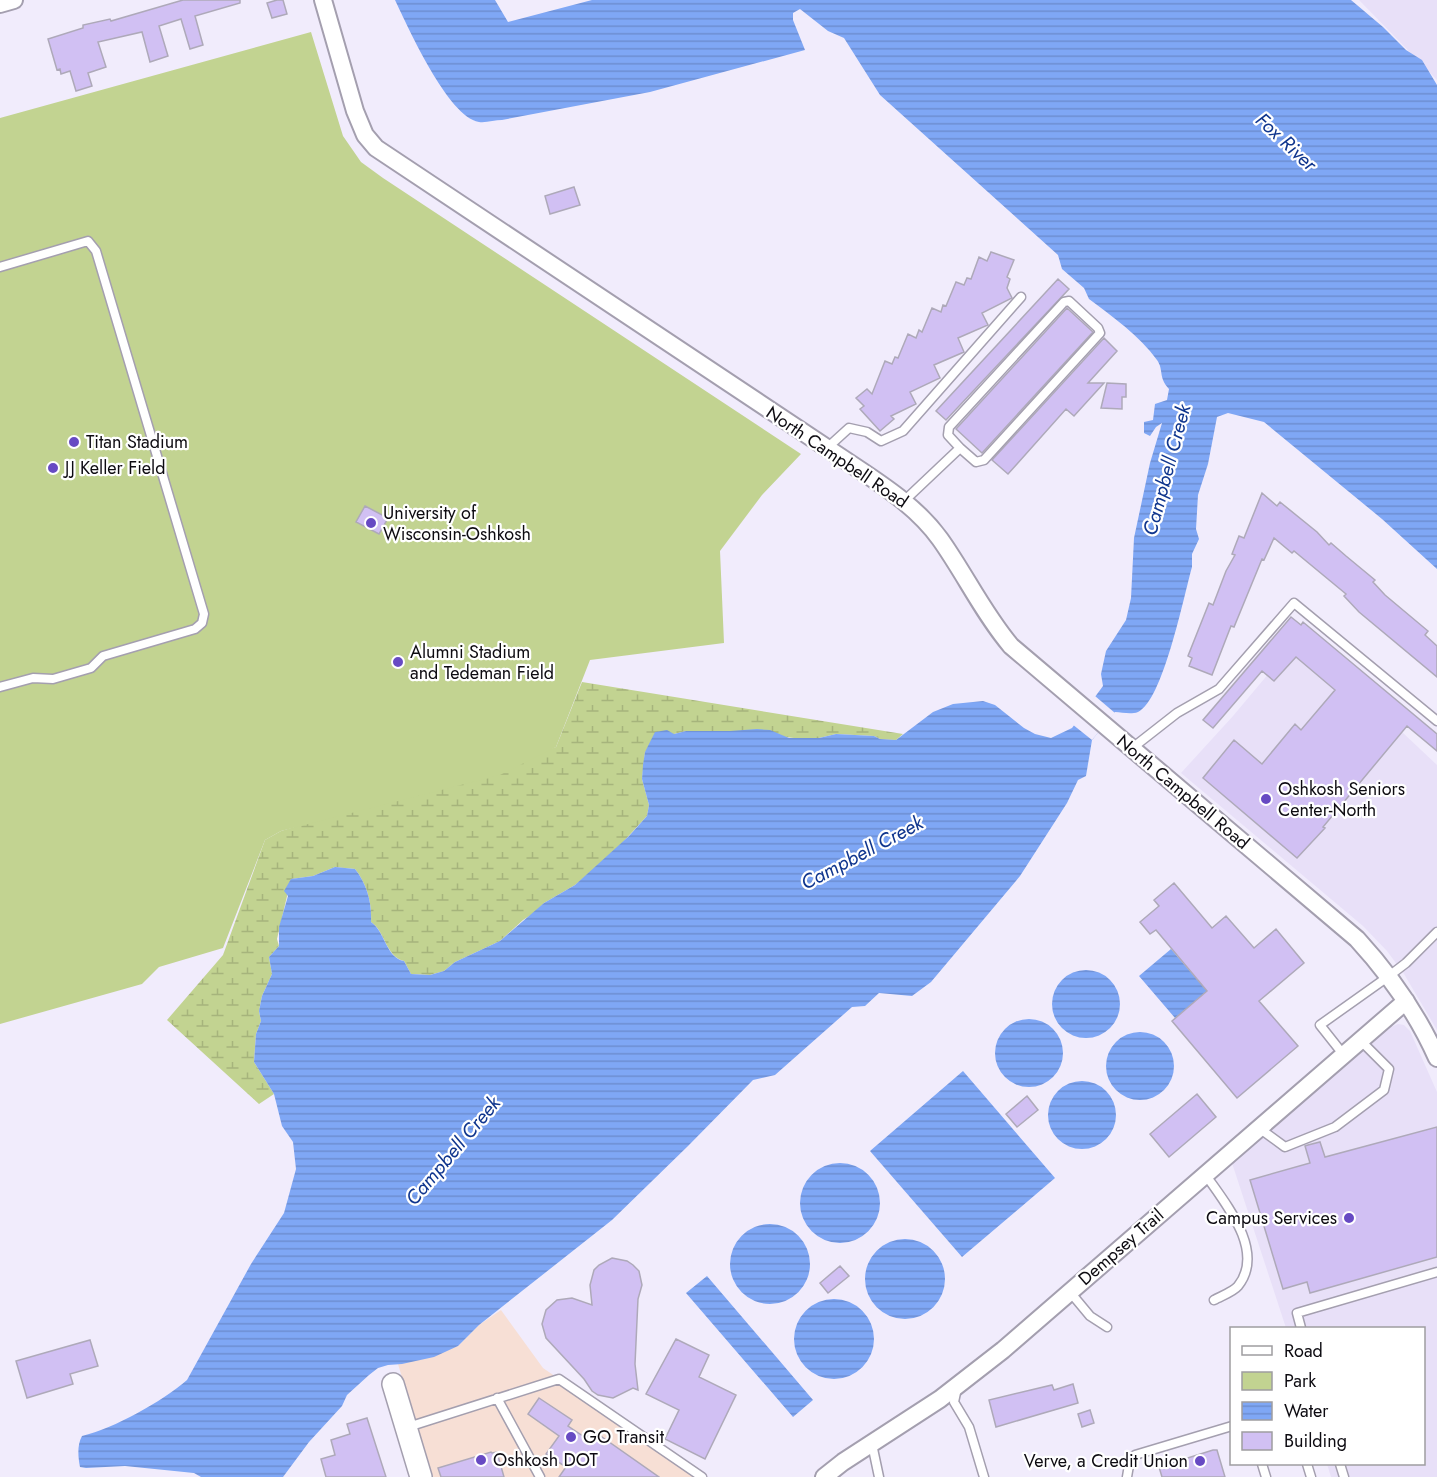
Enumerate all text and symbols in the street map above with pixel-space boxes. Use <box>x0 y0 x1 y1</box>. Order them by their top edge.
water label: Fox River <box>1249 106 1324 179</box>
street label: North Campbell Road <box>761 400 913 514</box>
water label: Campbell Creek <box>1136 400 1199 539</box>
place label: Titan Stadium <box>86 429 188 455</box>
marker: Titan Stadium <box>67 435 81 449</box>
place label: JJ Keller Field <box>63 455 166 481</box>
marker: JJ Keller Field <box>46 461 60 475</box>
place label: University of Wisconsin-Oshkosh <box>383 500 531 547</box>
marker: University of Wisconsin-Oshkosh <box>364 516 378 530</box>
place label: Alumni Stadium and Tedeman Field <box>410 639 554 686</box>
marker: Alumni Stadium and Tedeman Field <box>391 655 405 669</box>
street label: North Campbell Road <box>1111 729 1255 855</box>
place label: Oshkosh Seniors Center-North <box>1278 776 1405 823</box>
marker: Oshkosh Seniors Center-North <box>1259 792 1273 806</box>
water label: Campbell Creek <box>796 808 930 897</box>
water label: Campbell Creek <box>399 1089 508 1212</box>
street label: Dempsey Trail <box>1072 1202 1170 1292</box>
place label: Campus Services <box>1206 1205 1337 1231</box>
marker: Campus Services <box>1342 1211 1356 1225</box>
legend <box>1230 1327 1425 1465</box>
text: Road <box>1284 1338 1323 1364</box>
text: Park <box>1284 1368 1316 1394</box>
text: Water <box>1284 1398 1329 1424</box>
place label: GO Transit <box>583 1424 665 1450</box>
text: Building <box>1284 1428 1347 1454</box>
marker: GO Transit <box>564 1430 578 1444</box>
place label: Oshkosh DOT <box>493 1447 598 1473</box>
place label: Verve, a Credit Union <box>1024 1448 1188 1474</box>
marker: Oshkosh DOT <box>474 1453 488 1467</box>
marker: Verve, a Credit Union <box>1193 1454 1207 1468</box>

